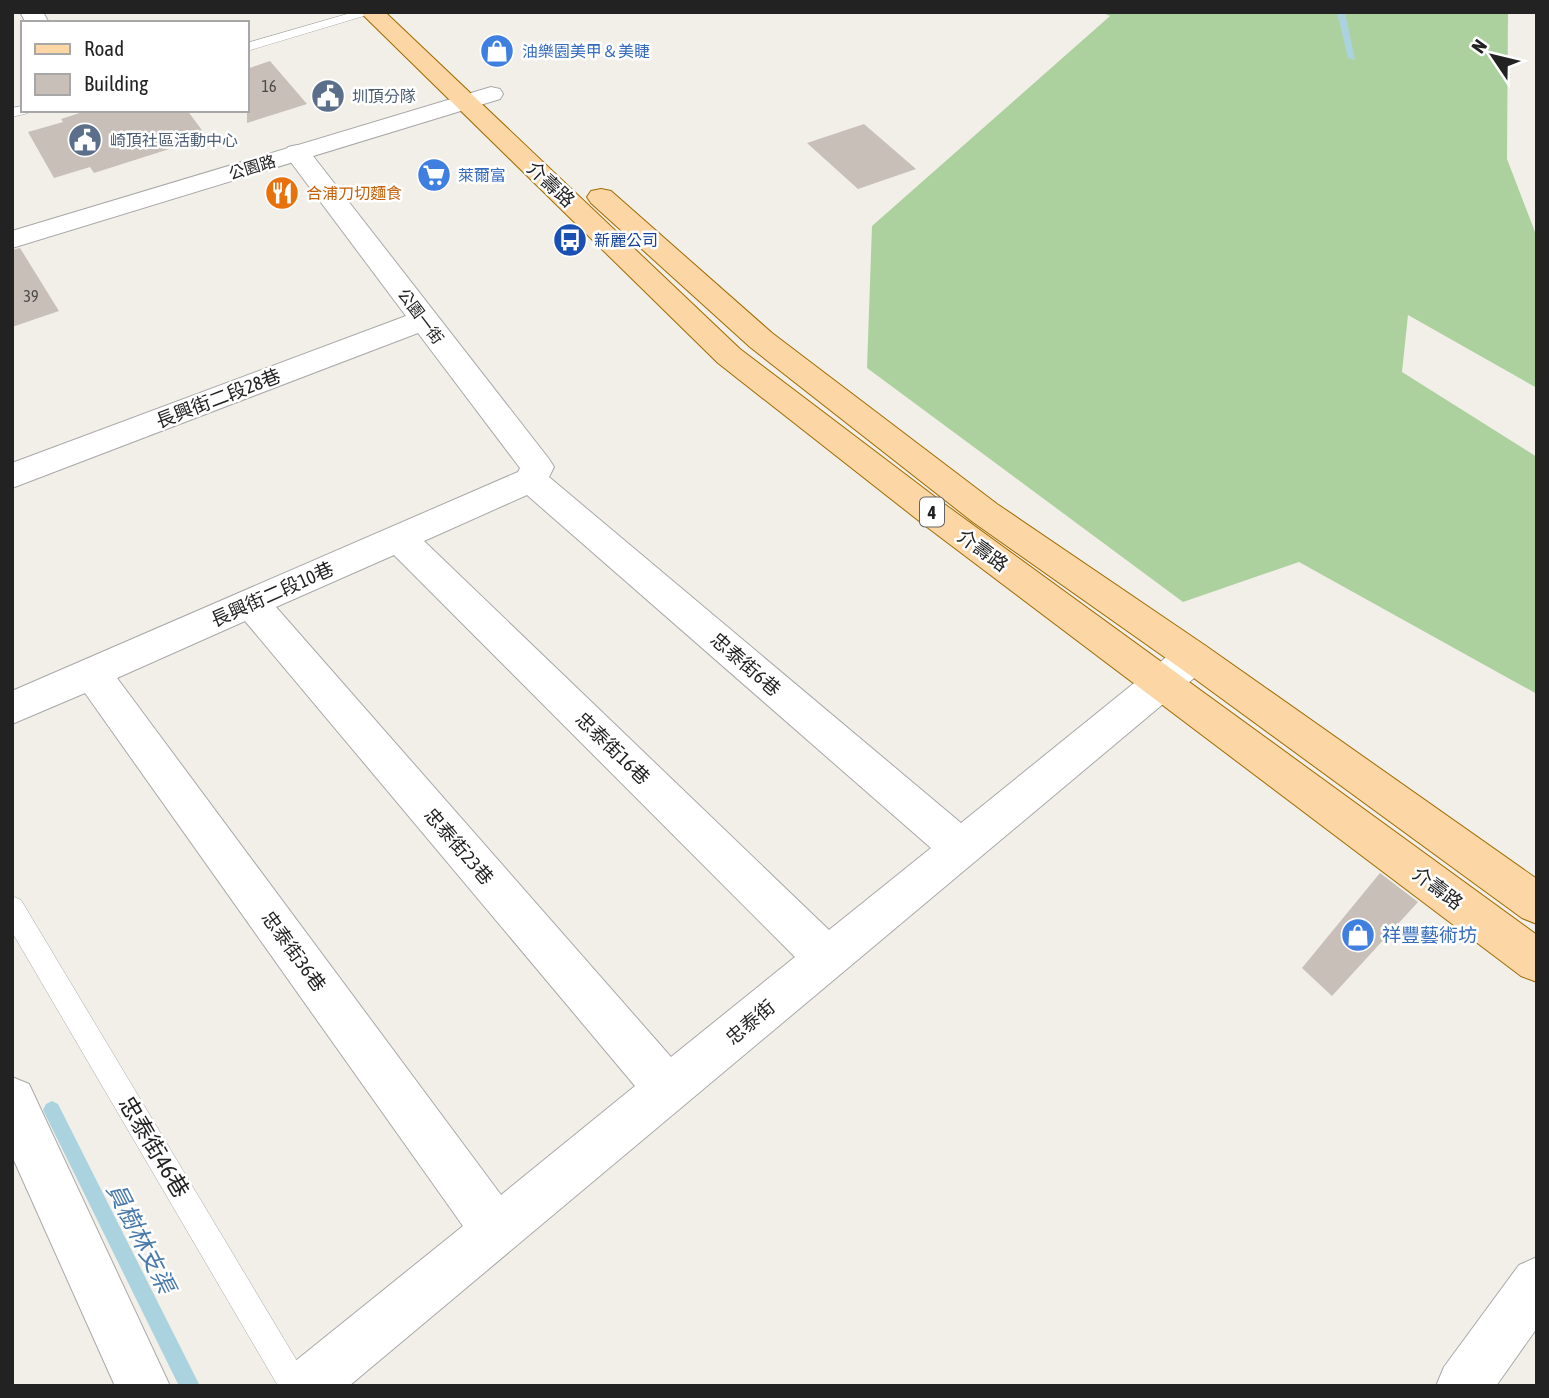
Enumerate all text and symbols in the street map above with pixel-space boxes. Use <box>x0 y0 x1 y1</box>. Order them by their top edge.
legend <box>21 21 248 112</box>
north arrow <box>1458 21 1528 91</box>
shop icon: 油樂園美甲＆美睫 <box>478 32 516 70</box>
text: N <box>1467 35 1491 57</box>
text: Road <box>84 36 124 60</box>
place label: 油樂園美甲＆美睫 <box>522 42 650 60</box>
text: Building <box>84 71 148 95</box>
house number: 16 <box>261 77 277 95</box>
public building icon: 圳頂分隊 <box>309 77 347 115</box>
place label: 圳頂分隊 <box>352 87 416 105</box>
public building icon: 崎頂社區活動中心 <box>66 121 104 159</box>
place label: 崎頂社區活動中心 <box>110 131 238 149</box>
street label: 公園路 <box>226 151 278 183</box>
supermarket icon: 萊爾富 <box>415 156 453 194</box>
street label: 介壽路 <box>523 157 579 211</box>
place label: 萊爾富 <box>458 166 506 184</box>
restaurant icon: 合浦刀切麵食 <box>263 174 301 212</box>
place label: 合浦刀切麵食 <box>306 184 402 202</box>
bus stop icon: 新麗公司 <box>551 221 589 259</box>
place label: 新麗公司 <box>594 231 658 249</box>
street label: 公園一街 <box>395 285 447 347</box>
house number: 39 <box>23 287 39 305</box>
street label: 長興街二段28巷 <box>152 364 284 432</box>
road number: 4 <box>920 498 944 526</box>
street label: 介壽路 <box>953 524 1013 576</box>
street label: 長興街二段10巷 <box>207 557 337 631</box>
street label: 忠泰街6巷 <box>707 628 785 700</box>
street label: 忠泰街16巷 <box>572 707 654 789</box>
street label: 忠泰街23巷 <box>420 803 498 889</box>
street label: 介壽路 <box>1409 862 1467 914</box>
street label: 忠泰街36巷 <box>258 907 330 995</box>
shop icon: 祥豐藝術坊 <box>1339 916 1377 954</box>
place label: 祥豐藝術坊 <box>1382 924 1477 946</box>
street label: 忠泰街 <box>721 995 779 1049</box>
street label: 忠泰街46巷 <box>114 1092 194 1202</box>
water label: 員樹林支渠 <box>102 1178 182 1300</box>

